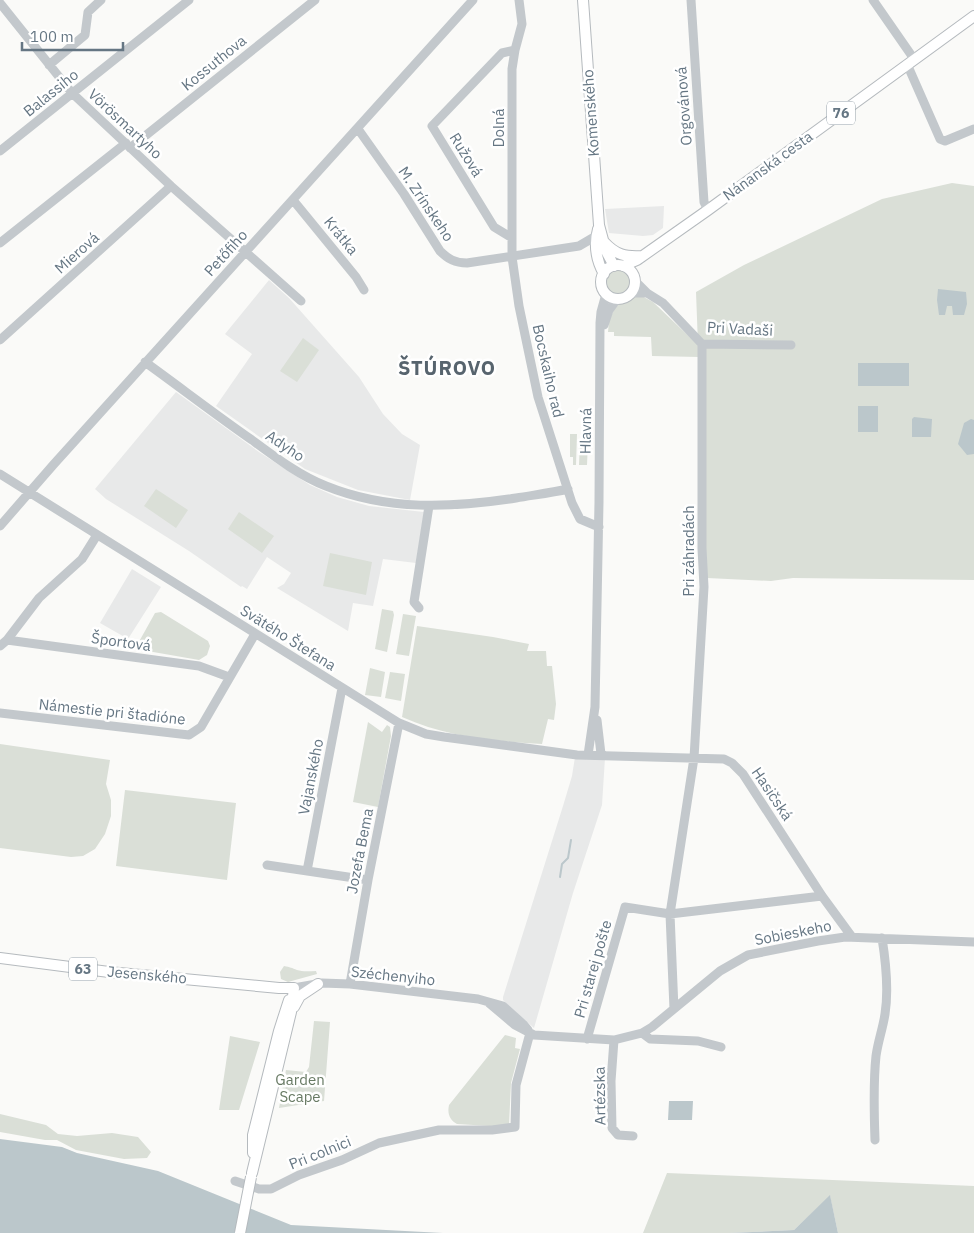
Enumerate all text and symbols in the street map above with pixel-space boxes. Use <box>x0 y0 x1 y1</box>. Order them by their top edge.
scale bar <box>22 20 124 52</box>
text: 100 m <box>30 27 74 46</box>
street label: Kossuthova <box>177 31 250 95</box>
street label: Balassiho <box>19 65 82 120</box>
street label: Orgovánová <box>671 66 696 146</box>
street label: Komenského <box>578 69 603 157</box>
street label: Vörösmartyho <box>84 84 166 163</box>
road number: 76 <box>827 102 855 125</box>
street label: Dolná <box>489 108 508 148</box>
street label: Nánanská cesta <box>719 127 816 205</box>
street label: Ružová <box>446 129 487 180</box>
street label: M. Zrínskeho <box>394 163 458 245</box>
street label: Krátka <box>320 213 363 259</box>
street label: Petőfiho <box>200 226 251 280</box>
street label: Mierová <box>51 228 103 277</box>
street label: Pri Vadaši <box>706 317 774 340</box>
street label: Bocskaiho rad <box>529 322 568 419</box>
district label: ŠTÚROVO <box>398 354 496 381</box>
street label: Hlavná <box>576 408 595 454</box>
street label: Adyho <box>262 426 308 465</box>
street label: Pri záhradách <box>679 505 698 597</box>
street label: Svätého Štefana <box>237 601 340 675</box>
street label: Športová <box>90 628 152 655</box>
street label: Námestie pri štadióne <box>38 694 186 729</box>
street label: Vajanského <box>294 737 327 817</box>
street label: Hasičská <box>748 763 797 824</box>
street label: Jozefa Bema <box>342 807 377 895</box>
street label: Sobieskeho <box>753 916 833 949</box>
street label: Pri starej pošte <box>569 918 616 1020</box>
road number: 63 <box>69 958 97 981</box>
street label: Jesenského <box>106 962 188 987</box>
street label: Széchenyiho <box>350 962 436 989</box>
street label: Artézska <box>589 1067 610 1125</box>
park label: Garden Scape <box>275 1070 325 1106</box>
street label: Pri colnici <box>286 1132 354 1174</box>

